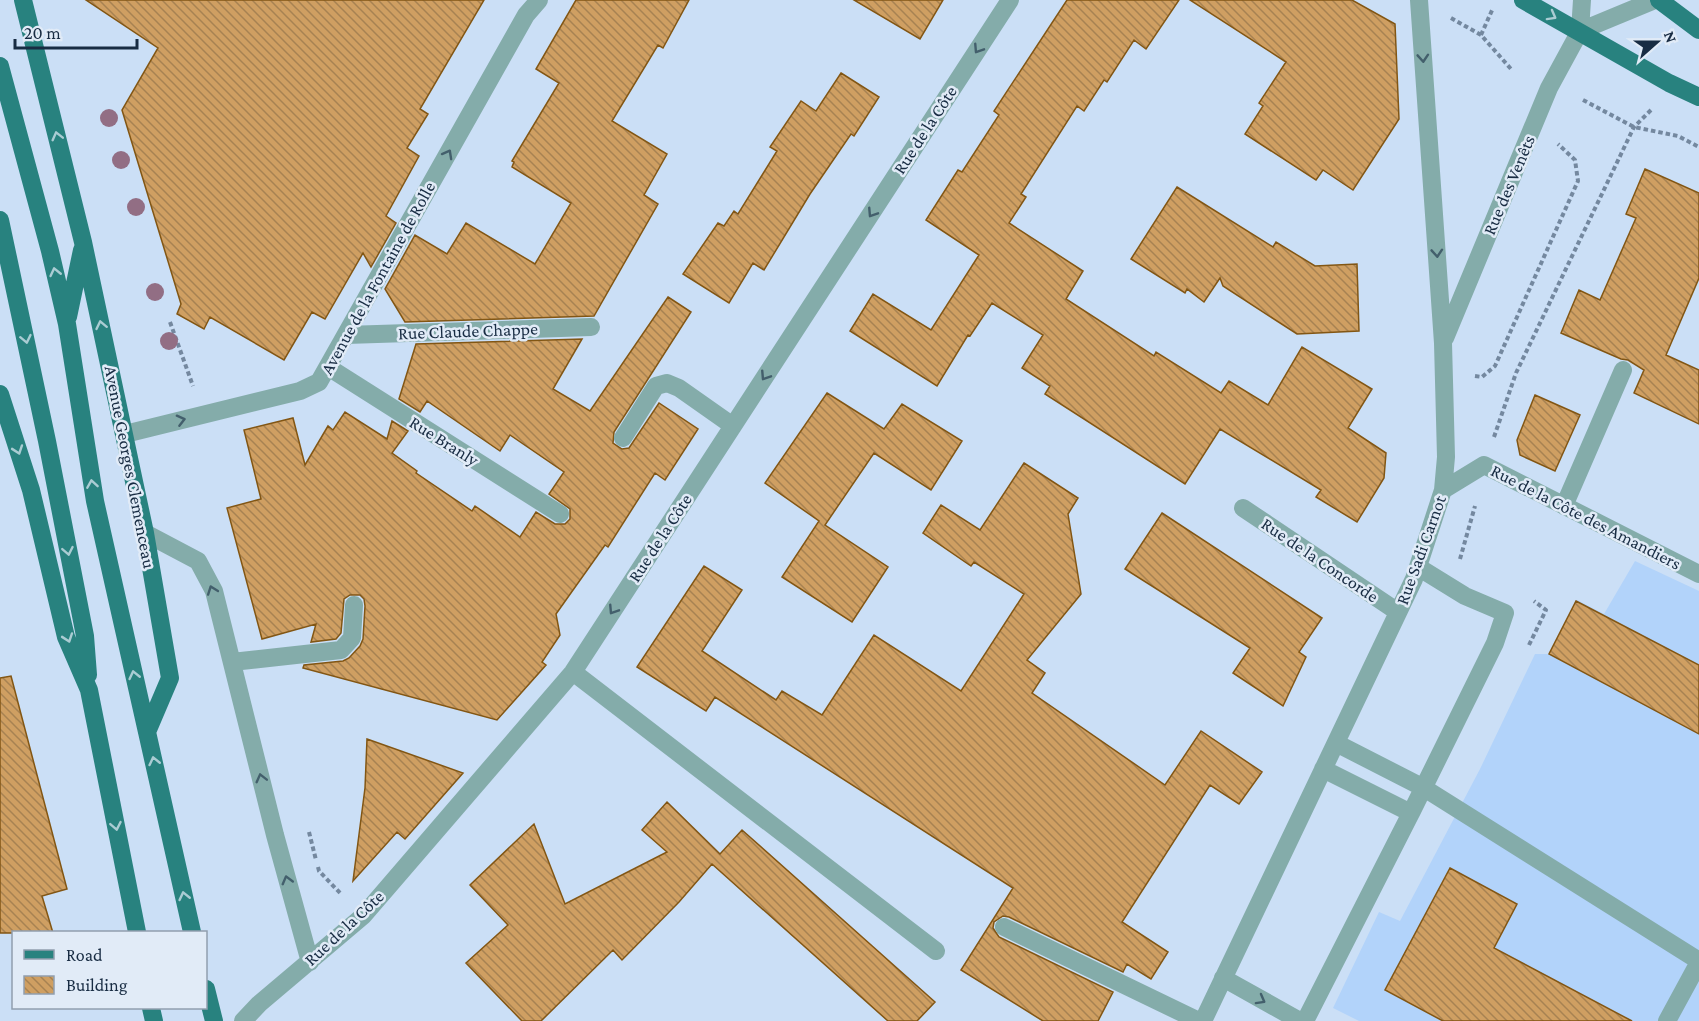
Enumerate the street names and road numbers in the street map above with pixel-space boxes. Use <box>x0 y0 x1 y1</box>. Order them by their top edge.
street label: Rue de la Côte <box>889 82 961 178</box>
street label: Rue des Venêts <box>1479 132 1539 238</box>
street label: Avenue de la Fontaine de Rolle <box>317 178 439 378</box>
street label: Rue Claude Chappe <box>398 319 538 343</box>
street label: Avenue Georges Clemenceau <box>101 364 160 571</box>
street label: Rue Branly <box>406 412 483 470</box>
street label: Rue de la Côte des Amandiers <box>1488 460 1684 574</box>
street label: Rue de la Côte <box>624 490 696 586</box>
street label: Rue Sadi Carnot <box>1392 492 1450 607</box>
street label: Rue de la Concorde <box>1258 514 1382 607</box>
street label: Rue de la Côte <box>300 886 388 970</box>

